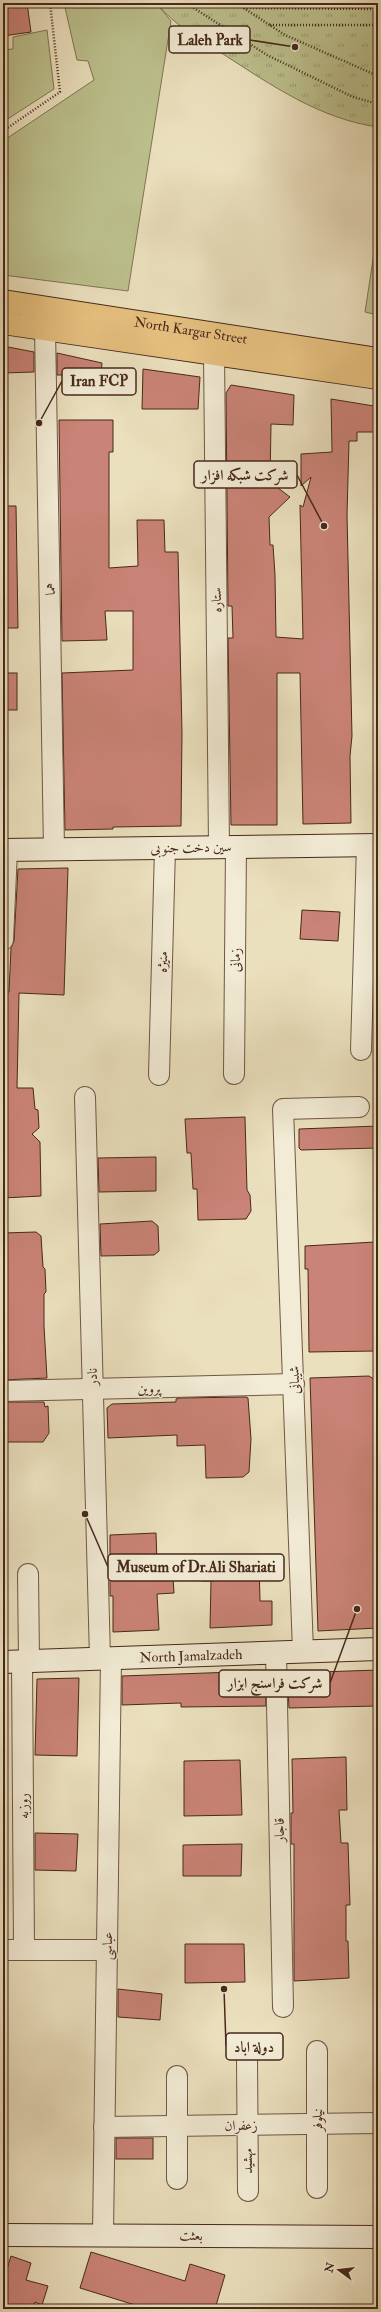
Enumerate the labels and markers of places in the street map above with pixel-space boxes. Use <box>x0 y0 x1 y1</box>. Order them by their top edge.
callout: Laleh Park <box>169 26 250 53</box>
callout: Iran FCP <box>62 368 136 395</box>
callout: شرکت شبکه افزار <box>194 461 297 488</box>
callout: Museum of Dr.Ali Shariati <box>108 1554 284 1581</box>
callout: شرکت فراسنج ابزار <box>219 1670 330 1697</box>
callout: دولة اباد <box>226 2033 283 2060</box>

